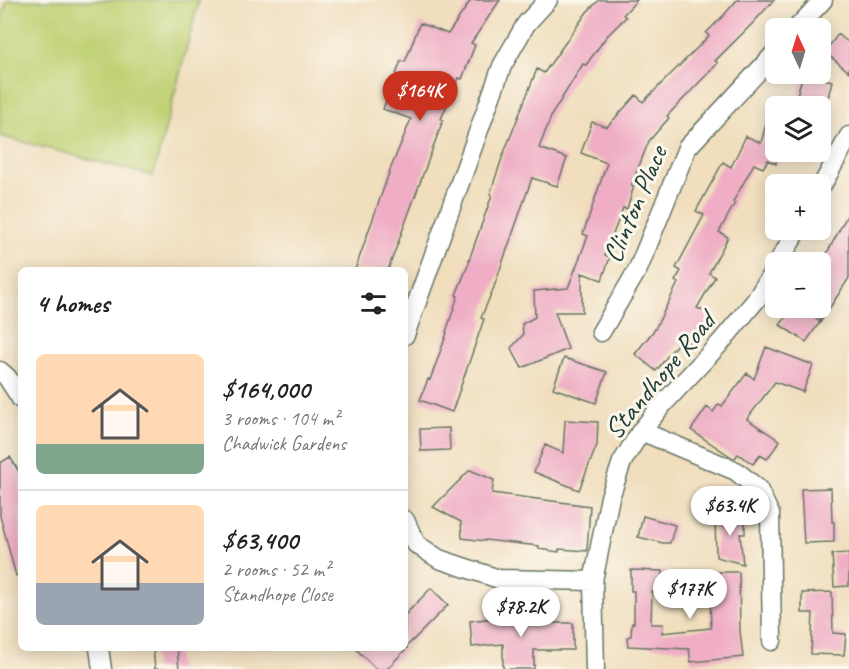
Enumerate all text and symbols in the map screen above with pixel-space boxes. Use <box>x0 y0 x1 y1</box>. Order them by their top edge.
north arrow <box>765 18 831 84</box>
map controls <box>765 18 831 318</box>
pin: $164K <box>378 71 462 122</box>
text: $164K <box>397 78 443 103</box>
button: layers <box>765 96 831 162</box>
street label: Clinton Place <box>594 139 675 268</box>
button: + <box>765 174 831 240</box>
button: − <box>765 252 831 318</box>
text: 4 homes <box>36 287 109 320</box>
icon: filters <box>357 287 390 320</box>
street label: Standhope Road <box>596 301 725 446</box>
text: $164,000 <box>222 373 310 406</box>
icon: home <box>84 378 156 450</box>
text: 3 rooms · 104 m² <box>222 406 339 431</box>
text: Chadwick Gardens <box>222 431 346 456</box>
pin: $63.4K <box>681 486 779 537</box>
text: $63.4K <box>705 493 755 518</box>
text: $63,400 <box>222 524 298 557</box>
icon: home <box>84 529 156 601</box>
text: 2 rooms · 52 m² <box>222 557 330 582</box>
pin: $177K <box>648 569 732 620</box>
text: $177K <box>667 576 713 601</box>
text: Standhope Close <box>222 582 333 607</box>
pin: $78.2K <box>472 587 570 638</box>
text: $78.2K <box>496 594 546 619</box>

